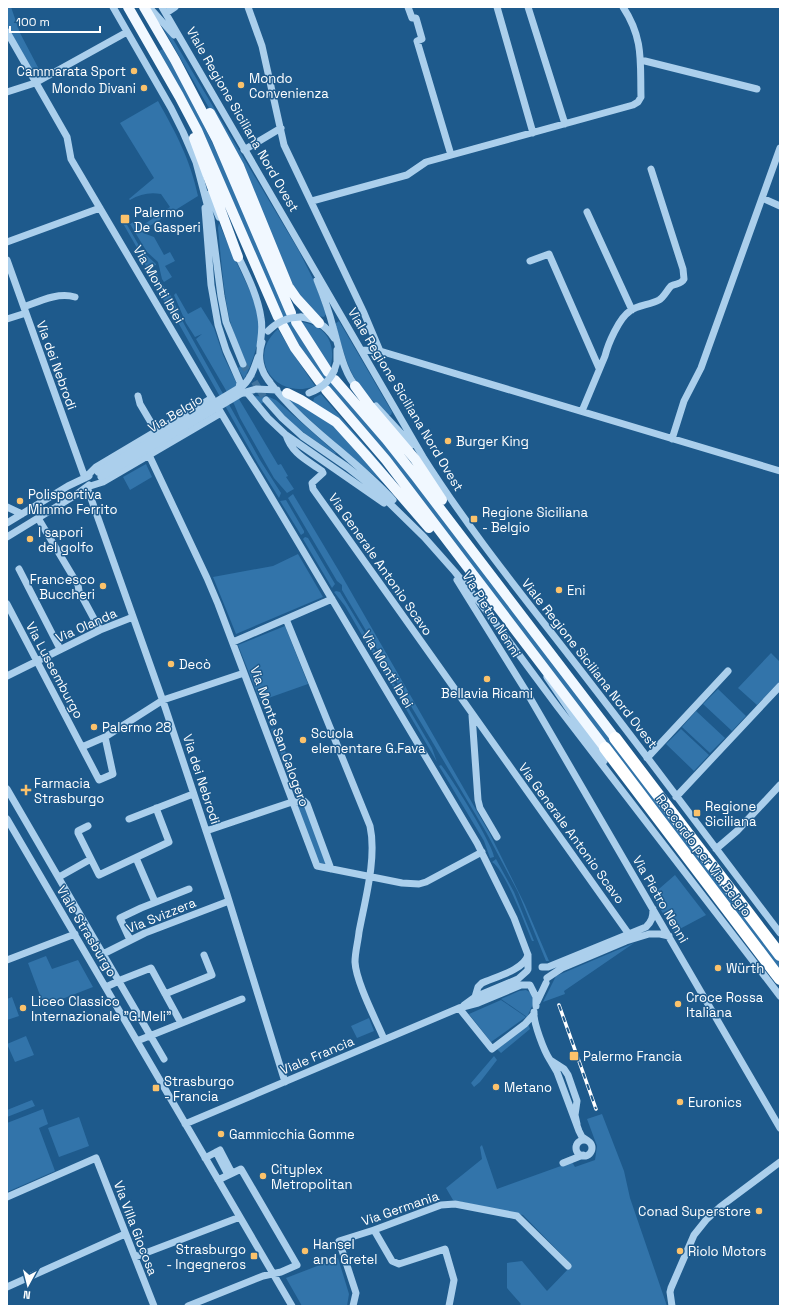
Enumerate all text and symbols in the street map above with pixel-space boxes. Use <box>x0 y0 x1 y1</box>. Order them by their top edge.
scale bar <box>10 8 100 34</box>
text: 100 m <box>16 14 50 30</box>
street label: Viale Regione Siciliana Nord Ovest <box>182 24 303 215</box>
place label: Cammarata Sport <box>17 63 126 80</box>
marker: Cammarata Sport <box>129 66 139 76</box>
place label: Mondo Convenienza <box>249 70 329 102</box>
place label: Mondo Divani <box>52 80 136 97</box>
marker: Mondo Convenienza <box>236 80 246 90</box>
marker: Mondo Divani <box>139 83 149 93</box>
place label: Palermo De Gasperi <box>134 204 201 236</box>
marker: Palermo De Gasperi <box>119 213 131 225</box>
street label: Via Monti Iblei <box>129 242 188 326</box>
street label: Viale Regione Siciliana Nord Ovest <box>344 304 467 494</box>
street label: Via dei Nebrodi <box>33 318 81 412</box>
street label: Via Belgio <box>145 390 206 436</box>
place label: Burger King <box>456 433 529 450</box>
marker: Burger King <box>443 436 453 446</box>
place label: Polisportiva Mimmo Ferrito <box>28 486 118 518</box>
street label: Via Generale Antonio Scavo <box>325 490 436 639</box>
marker: Polisportiva Mimmo Ferrito <box>15 496 25 506</box>
place label: Regione Siciliana - Belgio <box>482 504 588 536</box>
marker: Regione Siciliana - Belgio <box>469 514 479 524</box>
place label: I sapori del golfo <box>38 524 94 556</box>
marker: I sapori del golfo <box>25 534 35 544</box>
street label: Via Pietro Nenni <box>458 568 525 660</box>
place label: Francesco Buccheri <box>30 571 95 603</box>
street label: Viale Regione Siciliana Nord Ovest <box>518 575 661 752</box>
marker: Francesco Buccheri <box>98 581 108 591</box>
place label: Eni <box>567 582 585 599</box>
marker: Eni <box>554 585 564 595</box>
street label: Via Olanda <box>53 604 120 646</box>
street label: Via Lussemburgo <box>22 619 87 721</box>
street label: Via Monti Iblei <box>358 627 417 711</box>
place label: Decò <box>179 656 211 673</box>
marker: Decò <box>166 659 176 669</box>
street label: Via Monte San Calogero <box>246 664 313 809</box>
marker: Bellavia Ricami <box>482 674 492 684</box>
place label: Bellavia Ricami <box>441 685 533 702</box>
place label: Palermo 28 <box>102 719 171 736</box>
marker: Palermo 28 <box>89 722 99 732</box>
place label: Scuola elementare G.Fava <box>311 725 426 757</box>
street label: Via dei Nebrodi <box>179 732 224 826</box>
marker: Scuola elementare G.Fava <box>298 735 308 745</box>
street label: Via Generale Antonio Scavo <box>515 759 628 907</box>
place label: Farmacia Strasburgo <box>34 775 104 807</box>
marker: Farmacia Strasburgo <box>21 785 31 795</box>
street label: Raccordo per Via Belgio <box>652 791 755 920</box>
place label: Regione Siciliana <box>705 798 757 830</box>
marker: Regione Siciliana <box>692 808 702 818</box>
street label: Via Pietro Nenni <box>629 853 692 946</box>
street label: Viale Strasburgo <box>53 883 120 980</box>
street label: Via Svizzera <box>124 894 199 937</box>
place label: Würth <box>726 960 764 977</box>
marker: Würth <box>713 963 723 973</box>
place label: Croce Rossa Italiana <box>686 989 764 1021</box>
place label: Liceo Classico Internazionale "G.Meli" <box>31 993 172 1025</box>
marker: Croce Rossa Italiana <box>673 999 683 1009</box>
marker: Liceo Classico Internazionale "G.Meli" <box>18 1003 28 1013</box>
street label: Viale Francia <box>278 1032 357 1079</box>
place label: Palermo Francia <box>583 1048 683 1065</box>
marker: Palermo Francia <box>568 1050 580 1062</box>
place label: Strasburgo - Francia <box>164 1073 234 1105</box>
place label: Metano <box>504 1079 552 1096</box>
marker: Metano <box>491 1082 501 1092</box>
marker: Strasburgo - Francia <box>151 1083 161 1093</box>
place label: Euronics <box>688 1094 742 1111</box>
marker: Euronics <box>675 1097 685 1107</box>
place label: Gammicchia Gomme <box>229 1126 355 1143</box>
marker: Gammicchia Gomme <box>216 1129 226 1139</box>
place label: Cityplex Metropolitan <box>271 1161 353 1193</box>
marker: Cityplex Metropolitan <box>258 1171 268 1181</box>
street label: Via Villa Giocosa <box>110 1178 162 1278</box>
street label: Via Germania <box>359 1187 441 1230</box>
place label: Conad Superstore <box>638 1203 751 1220</box>
marker: Conad Superstore <box>754 1206 764 1216</box>
place label: Hansel and Gretel <box>313 1236 377 1268</box>
place label: Strasburgo - Ingegneros <box>166 1241 246 1273</box>
place label: Riolo Motors <box>688 1243 767 1260</box>
marker: Hansel and Gretel <box>300 1246 310 1256</box>
marker: Riolo Motors <box>675 1246 685 1256</box>
marker: Strasburgo - Ingegneros <box>249 1251 259 1261</box>
north arrow <box>8 1265 48 1305</box>
text: N <box>22 1288 31 1302</box>

